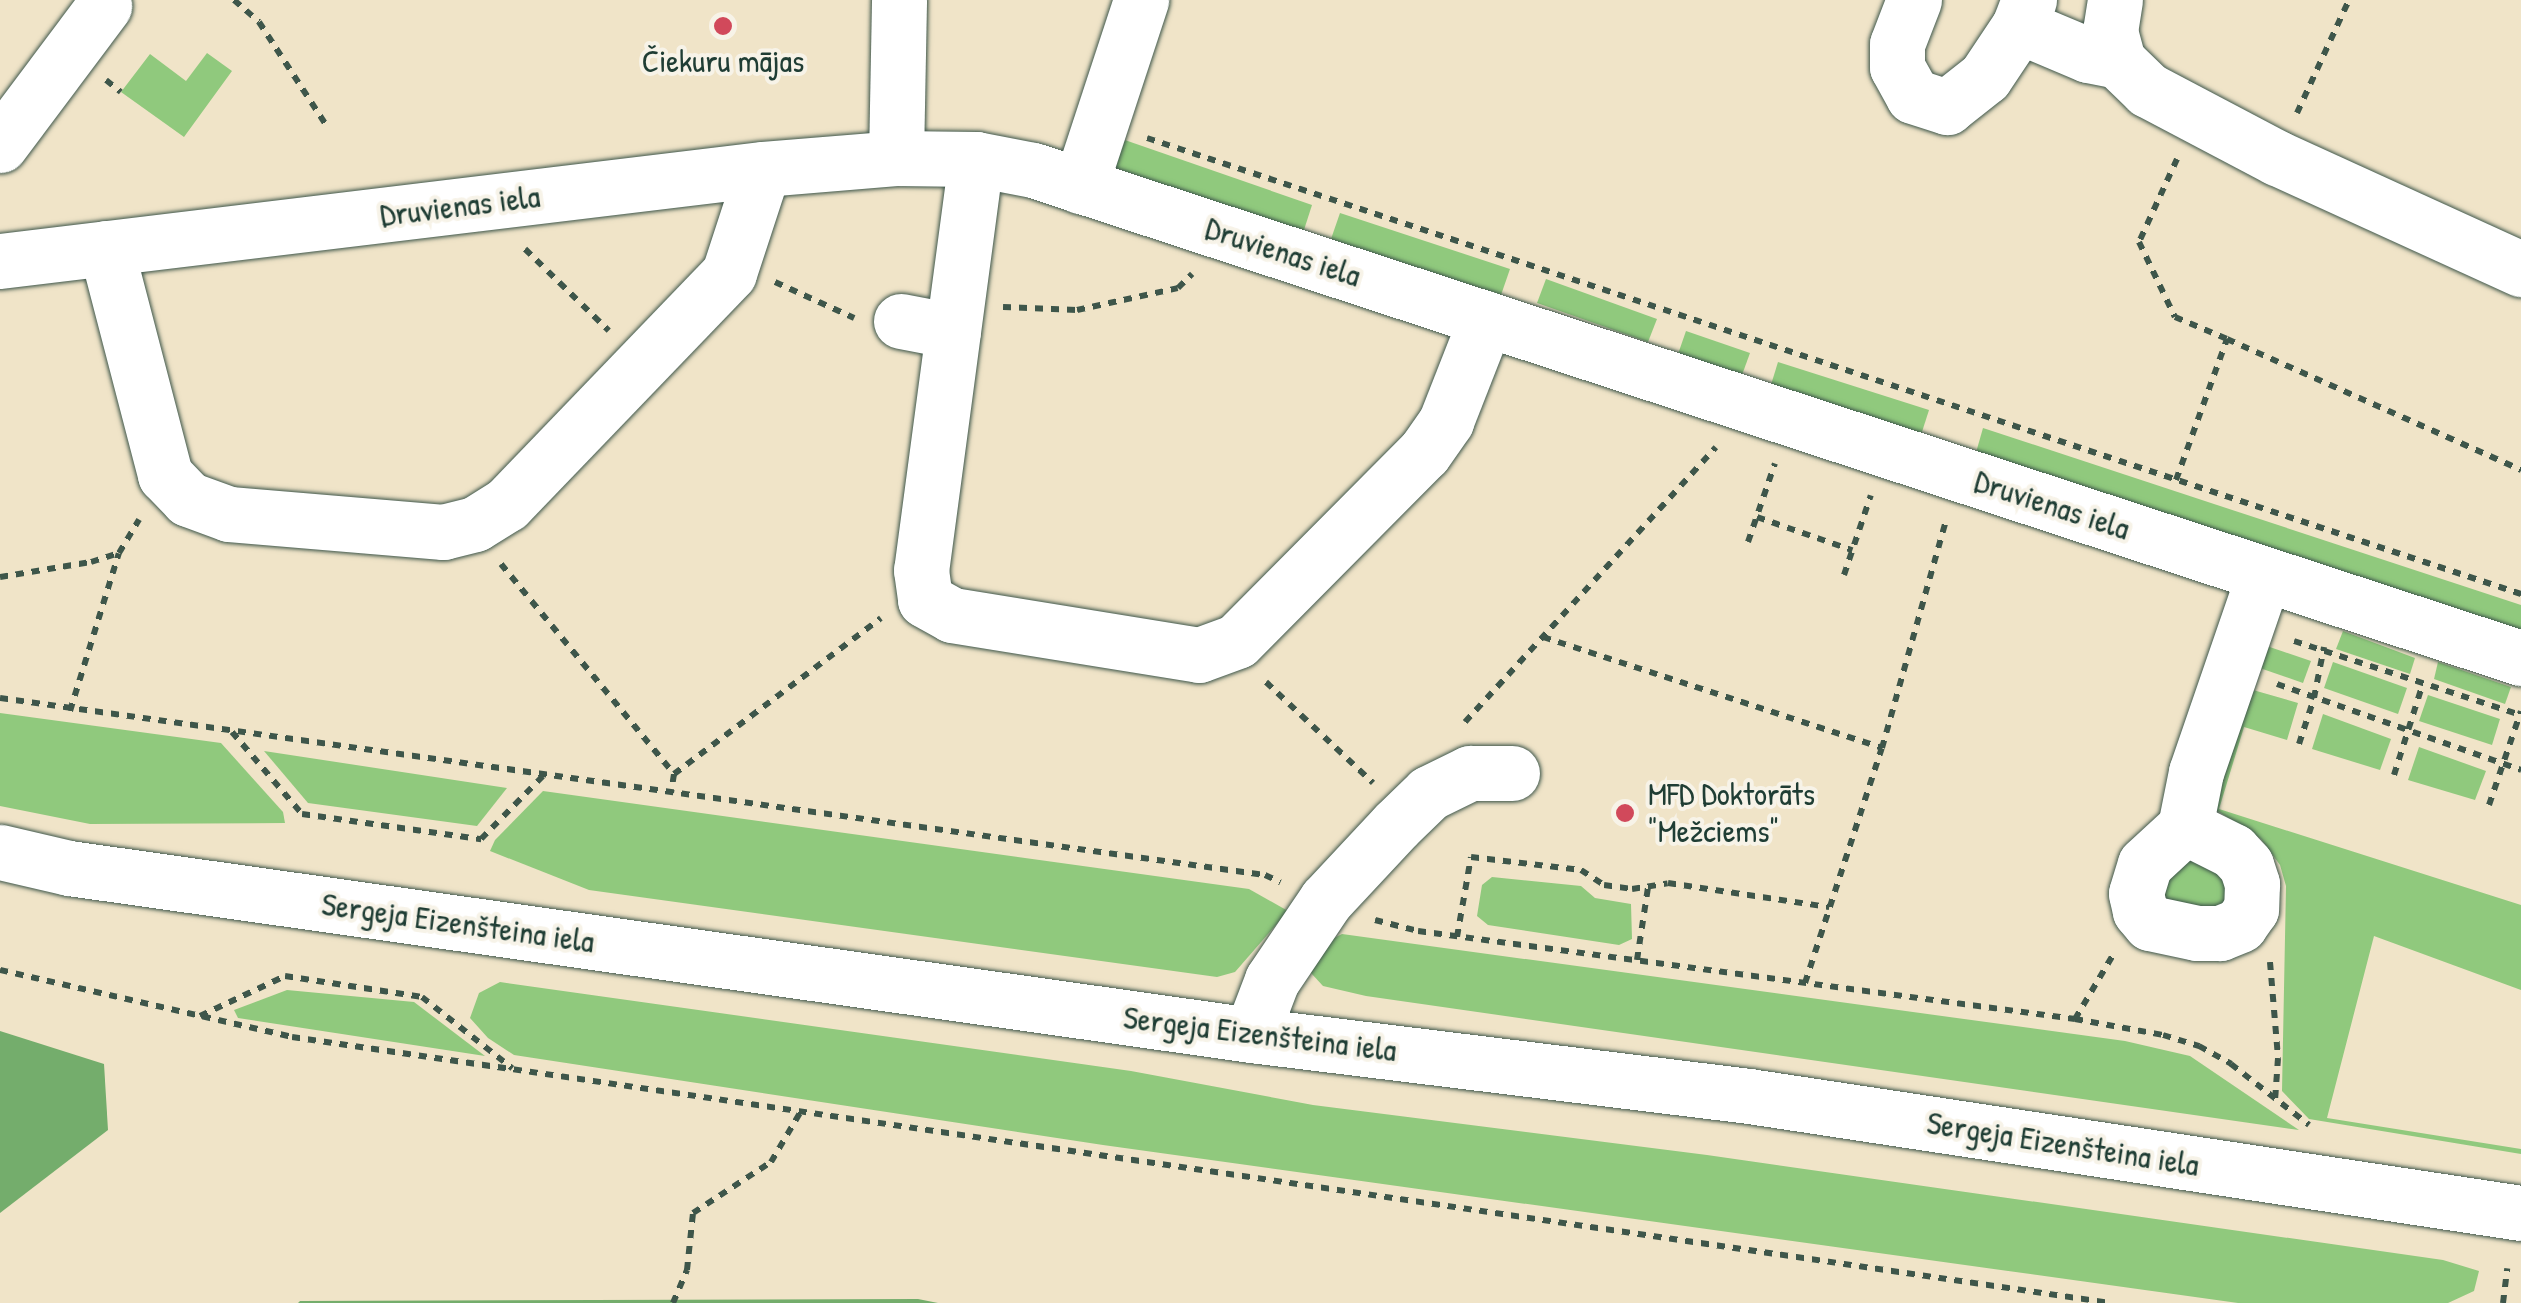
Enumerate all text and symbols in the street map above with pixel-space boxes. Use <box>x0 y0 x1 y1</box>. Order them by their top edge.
marker: Čiekuru mājas <box>712 15 734 37</box>
place label: Čiekuru mājas <box>642 42 804 80</box>
street label: Druvienas iela <box>378 177 542 235</box>
street label: Druvienas iela <box>1201 209 1365 295</box>
street label: Druvienas iela <box>1970 462 2134 548</box>
place label: MFD Doktorāts "Mežciems" <box>1648 776 1815 851</box>
marker: MFD Doktorāts "Mežciems" <box>1612 800 1638 826</box>
street label: Sergeja Eizenšteina iela <box>319 885 597 961</box>
street label: Sergeja Eizenšteina iela <box>1121 998 1399 1070</box>
street label: Sergeja Eizenšteina iela <box>1924 1104 2202 1184</box>

